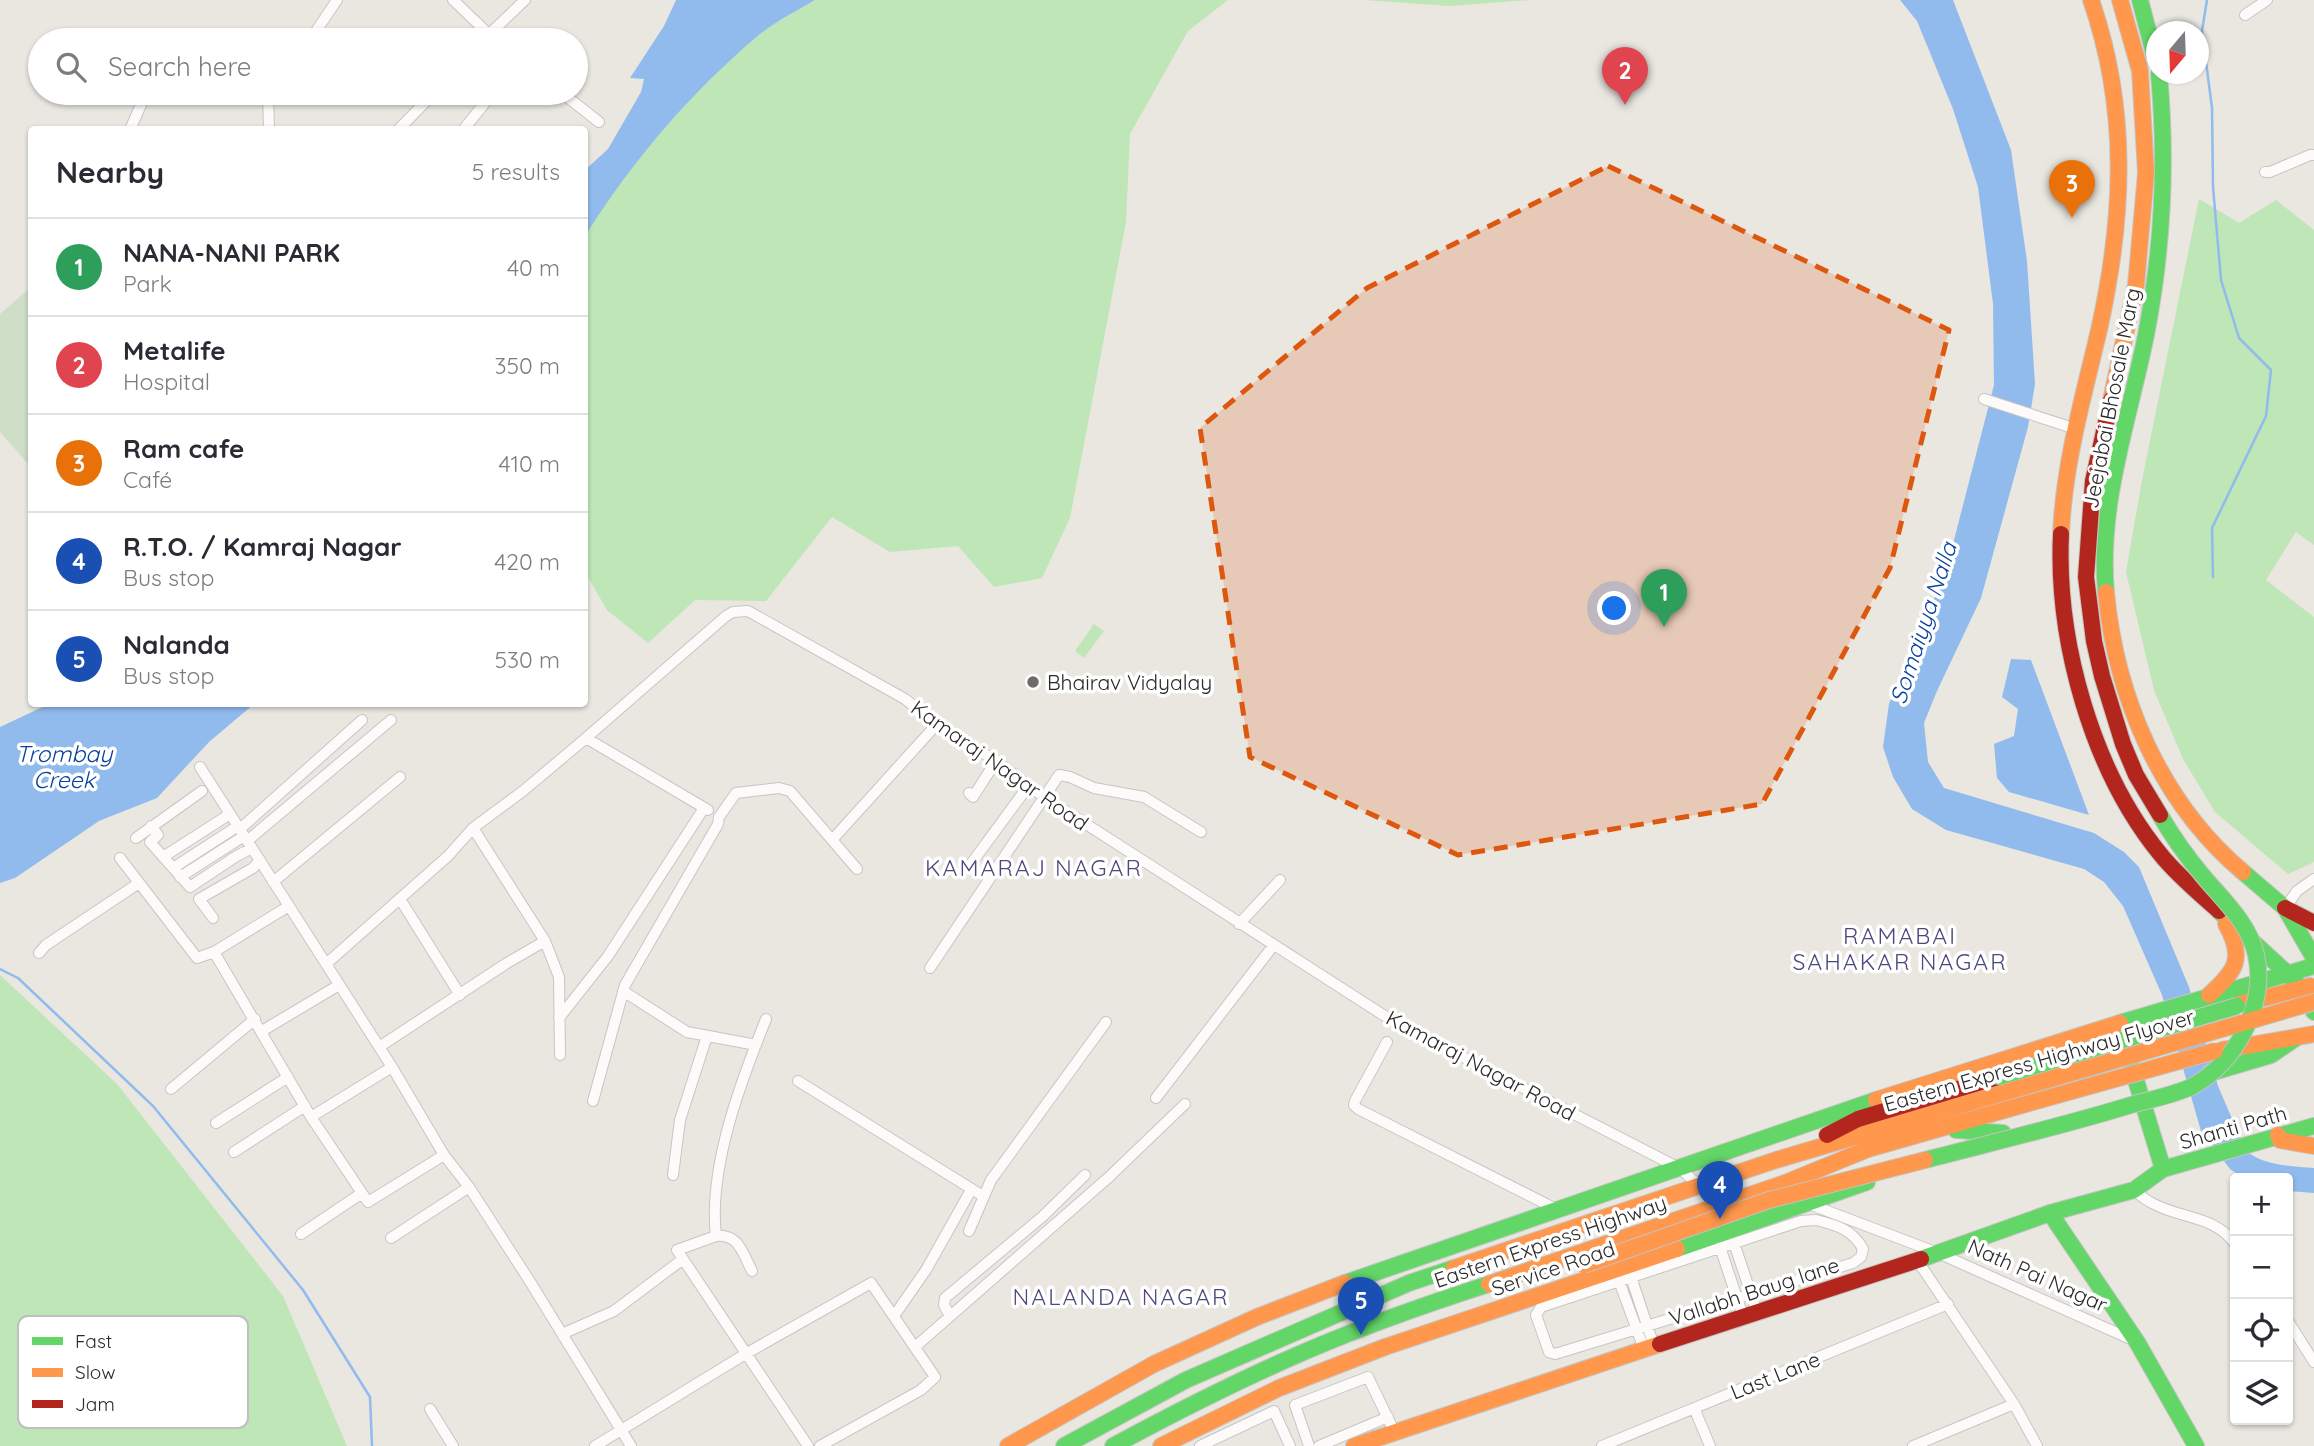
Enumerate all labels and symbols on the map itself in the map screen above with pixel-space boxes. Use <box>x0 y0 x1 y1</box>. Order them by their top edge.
north arrow <box>2146 21 2209 84</box>
pin: 2 <box>1602 47 1648 105</box>
pin: 3 <box>2049 160 2095 218</box>
street label: Jeejabai Bhosale Marg <box>2077 286 2145 510</box>
water label: Somaiyya Nalla <box>1883 538 1963 707</box>
pin: 1 <box>1641 569 1687 627</box>
your location <box>1597 591 1631 625</box>
place label: Bhairav Vidyalay <box>1047 669 1212 695</box>
marker: Bhairav Vidyalay <box>1025 674 1041 690</box>
street label: Kamaraj Nagar Road <box>906 694 1094 836</box>
water label: Trombay Creek <box>16 739 114 794</box>
district label: KAMARAJ NAGAR <box>925 853 1143 882</box>
district label: RAMABAI SAHAKAR NAGAR <box>1792 921 2008 976</box>
street label: Eastern Express Highway Flyover <box>1881 1003 2197 1117</box>
street label: Kamaraj Nagar Road <box>1382 1004 1580 1126</box>
street label: Shanti Path <box>2176 1099 2290 1155</box>
pin: 4 <box>1697 1161 1743 1219</box>
street label: Eastern Express Highway <box>1430 1189 1670 1293</box>
street label: Nath Pai Nagar <box>1964 1233 2112 1317</box>
street label: Service Road <box>1488 1235 1618 1301</box>
street label: Vallabh Baug lane <box>1666 1251 1842 1331</box>
pin: 5 <box>1338 1277 1384 1335</box>
district label: NALANDA NAGAR <box>1013 1282 1229 1311</box>
legend <box>18 1316 248 1428</box>
text: Fast <box>75 1329 112 1353</box>
street label: Last Lane <box>1726 1345 1824 1405</box>
text: Slow <box>75 1360 116 1384</box>
text: Jam <box>75 1392 115 1416</box>

